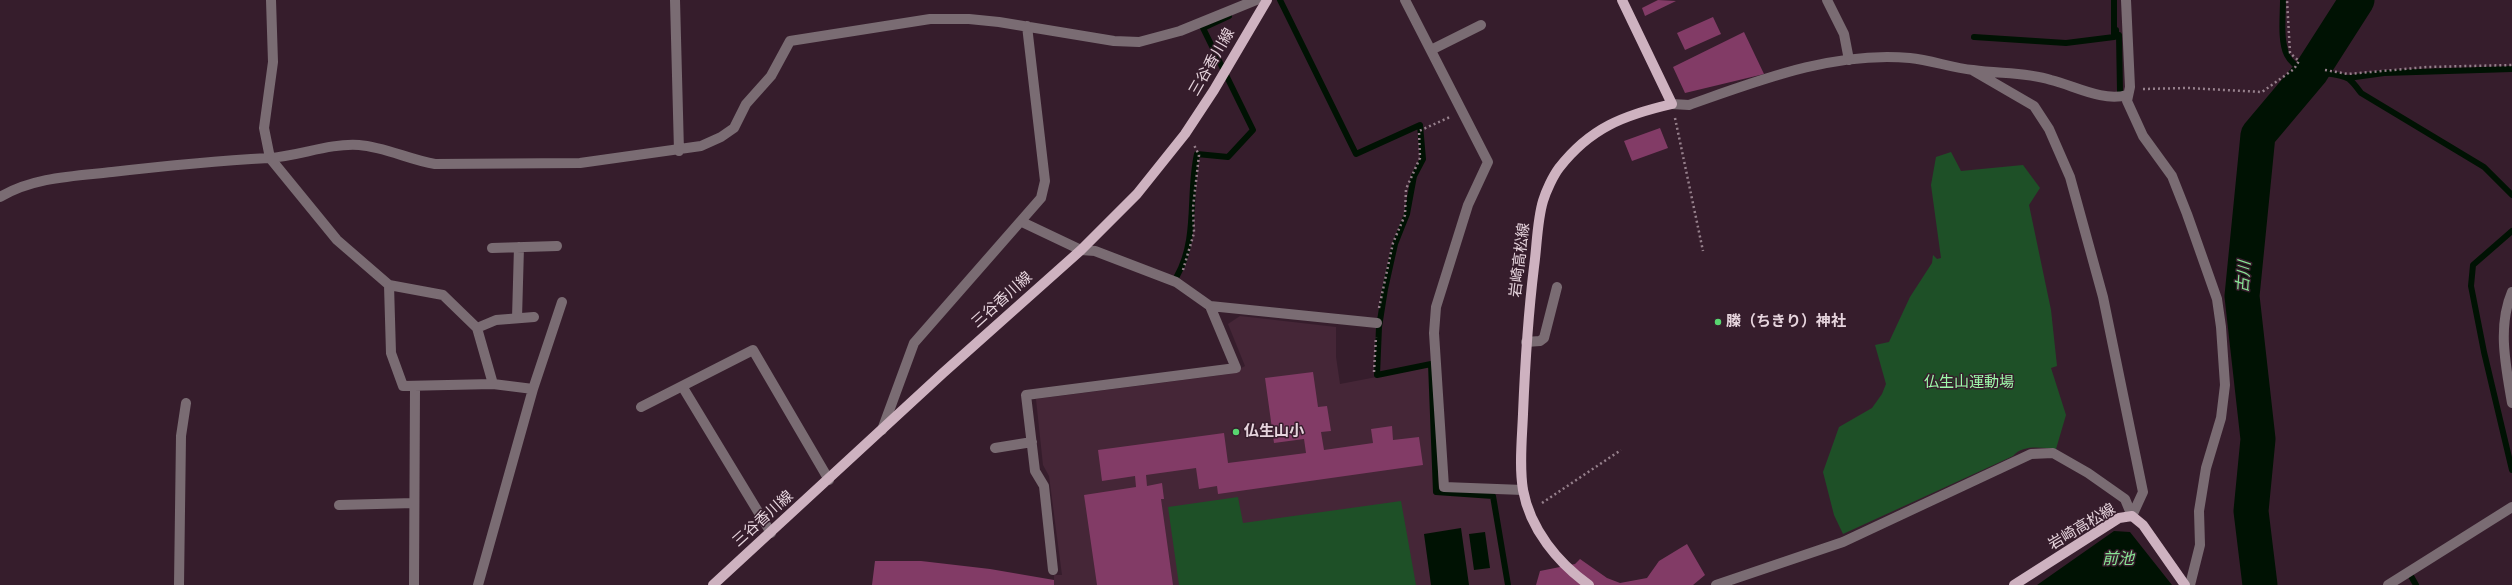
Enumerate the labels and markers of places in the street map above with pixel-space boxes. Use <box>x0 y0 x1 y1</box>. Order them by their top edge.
place label: 榺（ちきり）神社 <box>1726 313 1846 331</box>
marker: 榺（ちきり）神社 <box>1713 317 1723 327</box>
place label: 仏生山小 <box>1244 423 1304 441</box>
marker: 仏生山小 <box>1231 427 1241 437</box>

